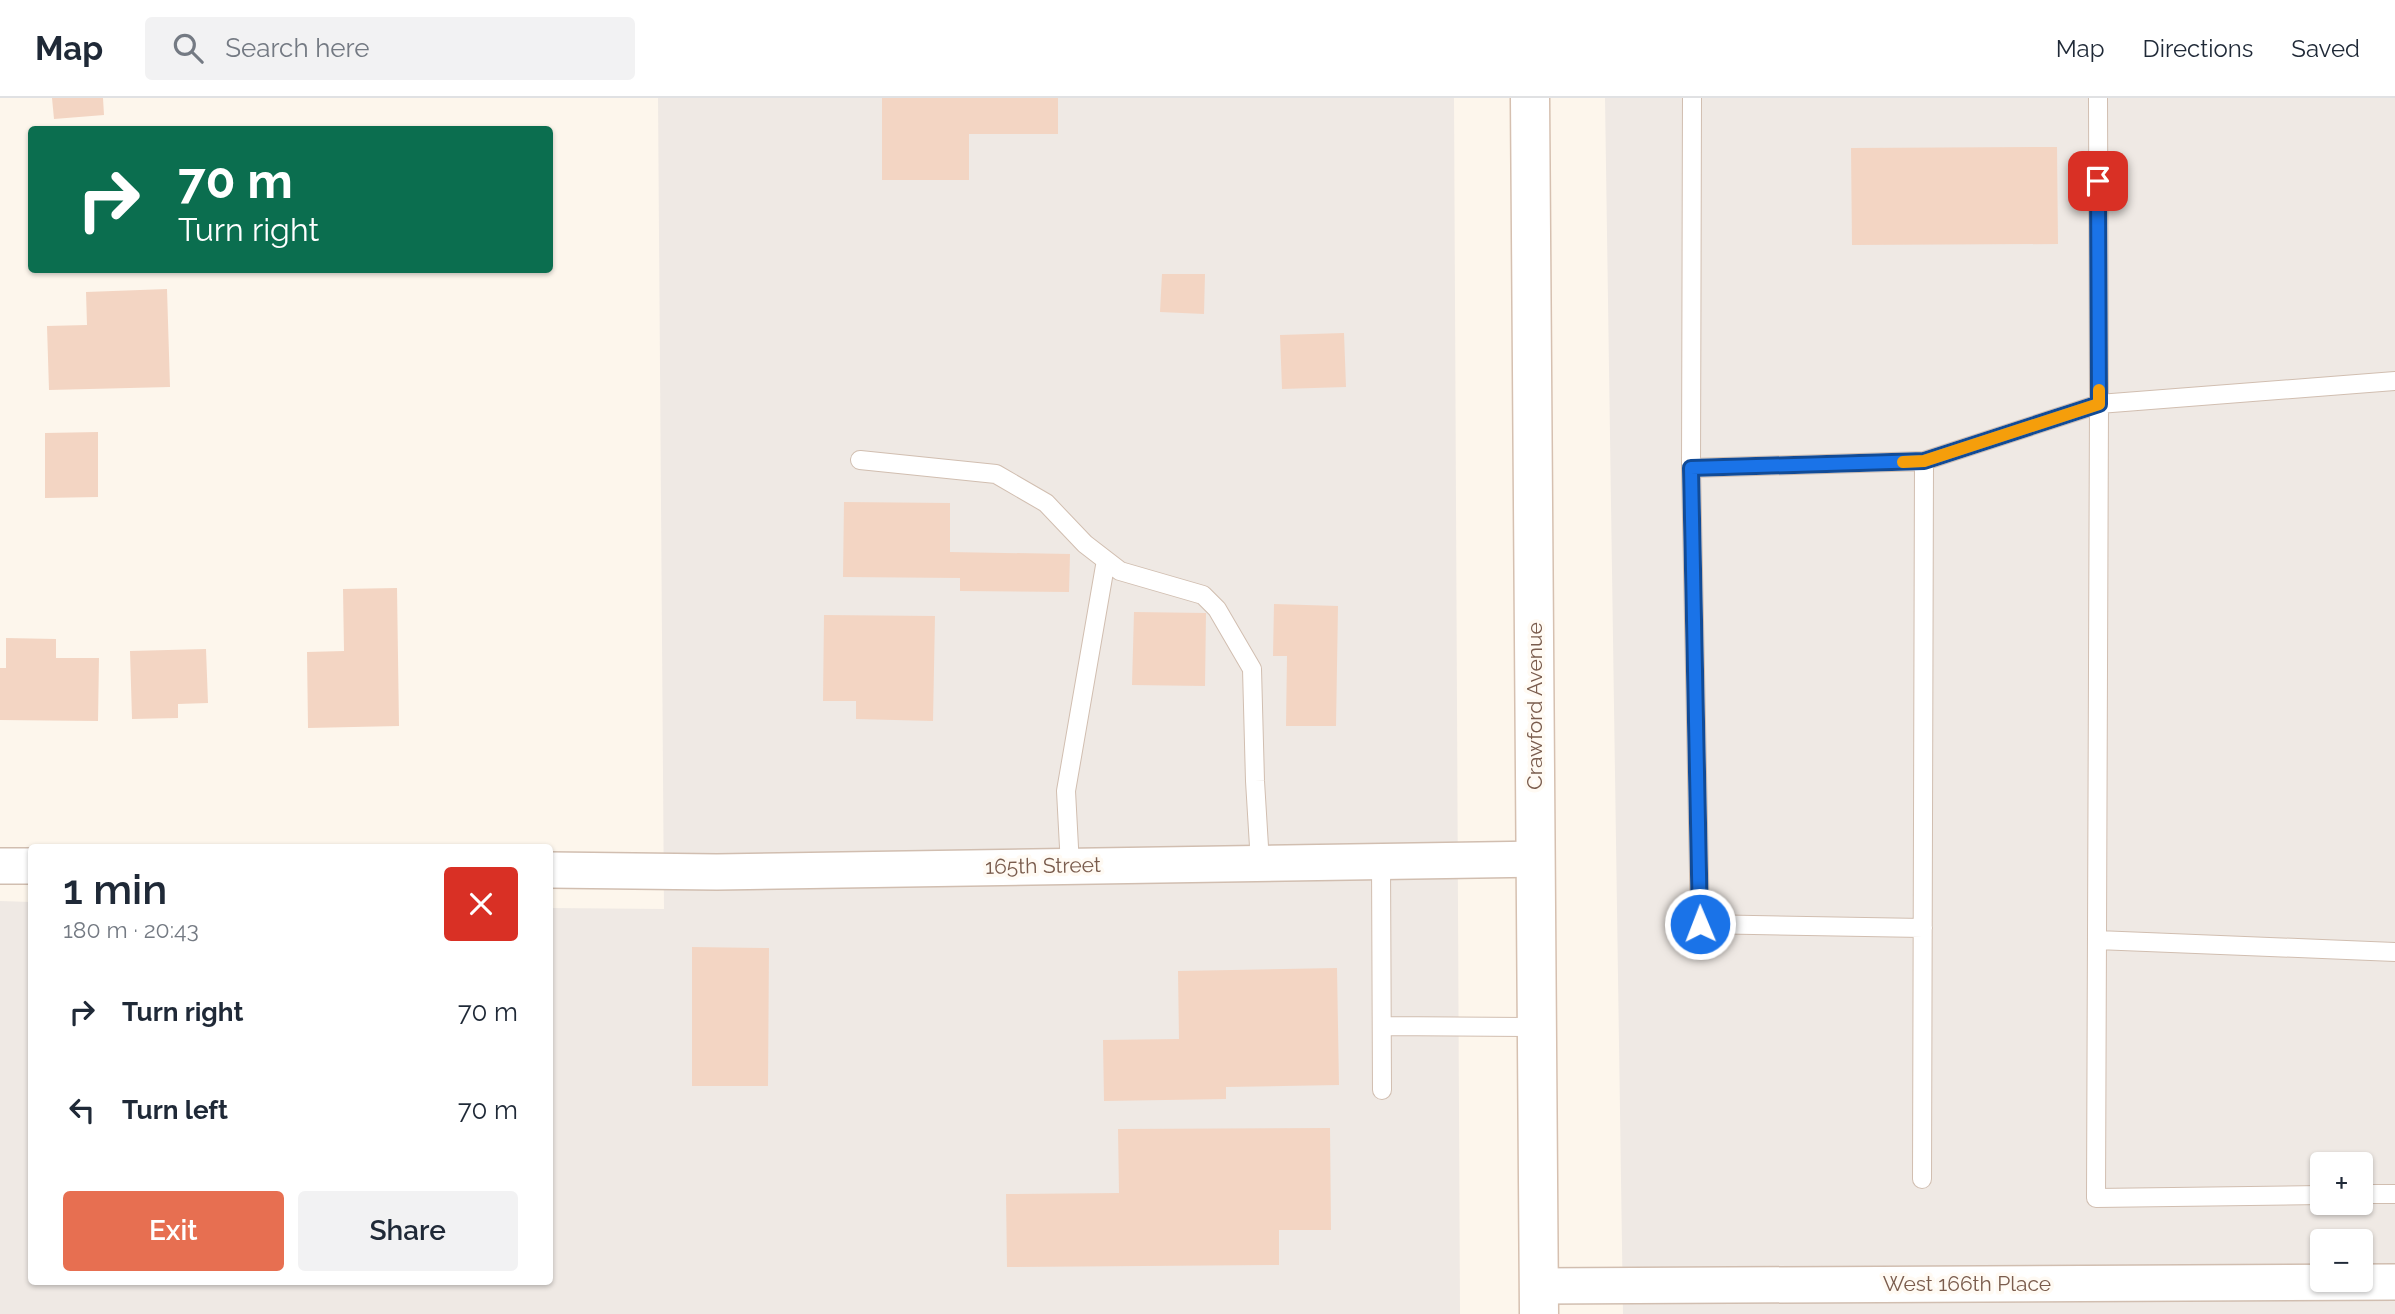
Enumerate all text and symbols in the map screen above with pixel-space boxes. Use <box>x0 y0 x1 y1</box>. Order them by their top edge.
search box <box>145 17 635 80</box>
text: Map <box>35 29 103 68</box>
icon: search <box>169 29 207 67</box>
text: Search here <box>225 33 370 63</box>
text: Map <box>2056 34 2105 63</box>
text: Directions <box>2143 34 2253 63</box>
text: Saved <box>2291 34 2360 63</box>
pin <box>2068 151 2128 211</box>
text: 70 m <box>178 152 293 209</box>
icon: right <box>63 154 154 245</box>
icon: arrive <box>2079 162 2117 200</box>
text: Turn right <box>178 211 319 248</box>
street label: Crawford Avenue <box>1522 622 1547 790</box>
street label: 165th Street <box>985 852 1101 879</box>
text: 1 min <box>63 865 167 914</box>
button: close <box>444 867 518 941</box>
position arrow <box>1663 887 1737 961</box>
text: 180 m · 20:43 <box>63 916 199 943</box>
icon: right <box>63 993 101 1031</box>
text: Turn right <box>122 997 243 1027</box>
text: 70 m <box>458 997 518 1027</box>
icon: left <box>63 1091 101 1129</box>
text: Turn left <box>122 1095 228 1125</box>
text: 70 m <box>458 1095 518 1125</box>
map controls <box>2310 1152 2373 1292</box>
button: + <box>2310 1152 2373 1215</box>
button: Exit <box>63 1191 284 1271</box>
button: Share <box>298 1191 518 1271</box>
button: − <box>2310 1229 2373 1292</box>
street label: West 166th Place <box>1883 1271 2051 1296</box>

